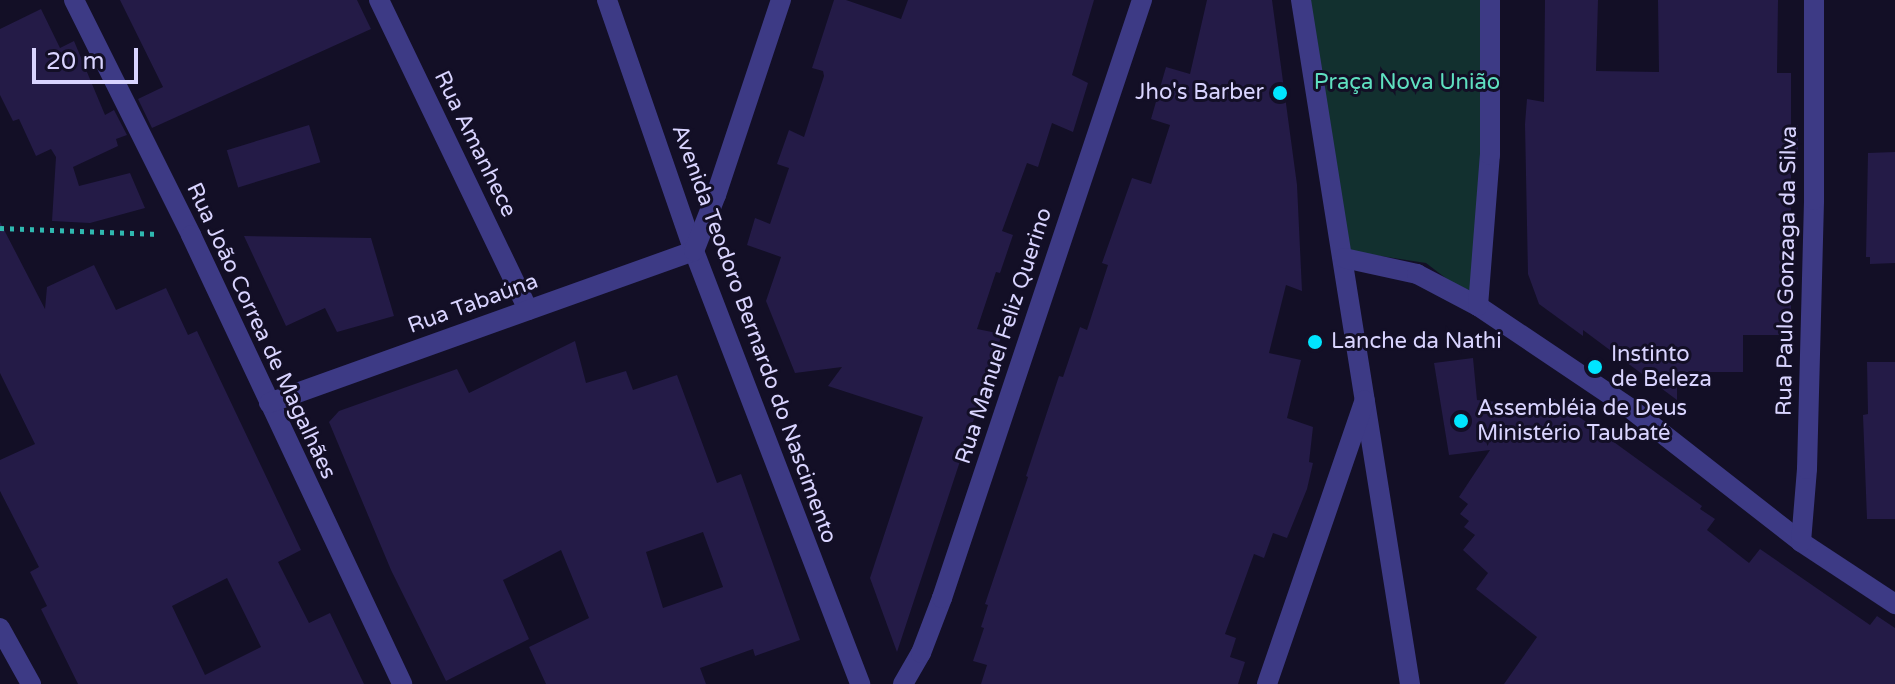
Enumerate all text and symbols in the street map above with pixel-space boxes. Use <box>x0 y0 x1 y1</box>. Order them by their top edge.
scale bar <box>36 32 142 82</box>
text: 20 m <box>46 47 104 76</box>
street label: Rua Amanhece <box>428 67 522 221</box>
park label: Praça Nova União <box>1314 70 1500 96</box>
place label: Jho's Barber <box>1135 80 1264 106</box>
marker: Jho's Barber <box>1271 84 1289 102</box>
street label: Avenida Teodoro Bernardo do Nascimento <box>666 121 842 547</box>
street label: Rua Paulo Gonzaga da Silva <box>1771 126 1803 416</box>
street label: Rua João Correa de Magalhães <box>181 179 341 483</box>
street label: Rua Manuel Feliz Querino <box>950 205 1058 467</box>
street label: Rua Tabaúna <box>404 268 542 340</box>
place label: Lanche da Nathi <box>1331 329 1502 355</box>
marker: Lanche da Nathi <box>1306 333 1324 351</box>
place label: Instinto de Beleza <box>1611 341 1712 392</box>
marker: Instinto de Beleza <box>1586 358 1604 376</box>
place label: Assembléia de Deus Ministério Taubaté <box>1477 395 1687 446</box>
marker: Assembléia de Deus Ministério Taubaté <box>1452 412 1470 430</box>

